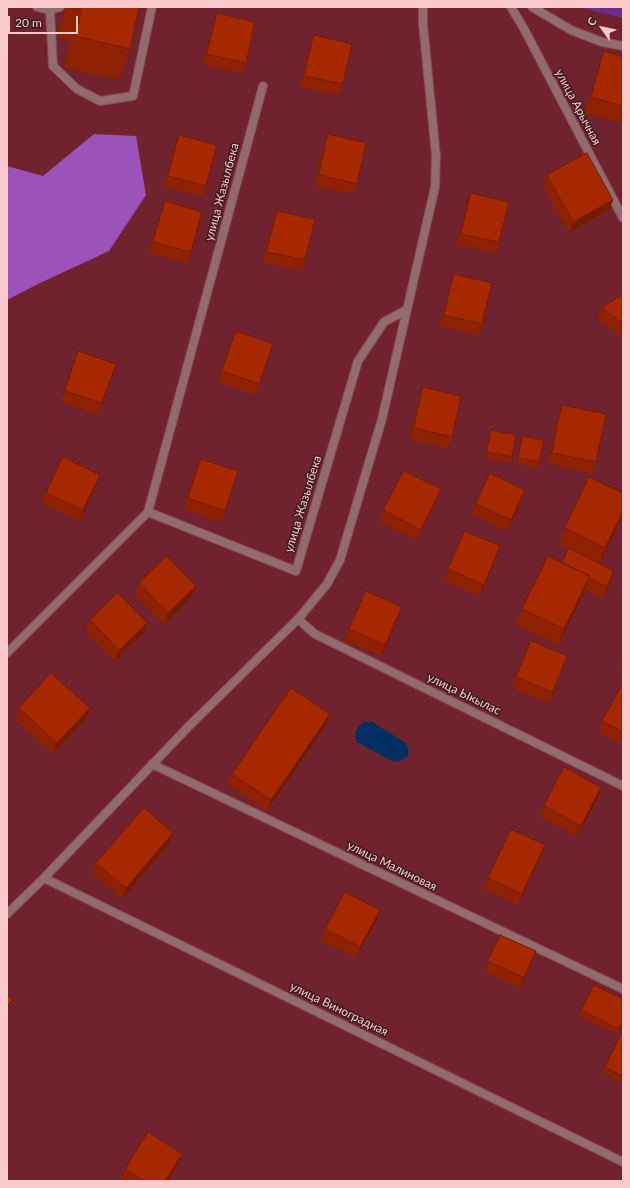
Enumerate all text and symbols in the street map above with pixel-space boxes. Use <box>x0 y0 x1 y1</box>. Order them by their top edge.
scale bar <box>10 8 80 34</box>
north arrow <box>582 8 622 48</box>
text: 20 m <box>15 15 42 30</box>
text: С <box>584 15 599 28</box>
street label: улица Арычная <box>552 66 604 148</box>
street label: улица Жазылбека <box>202 141 242 243</box>
street label: улица Жазылбека <box>281 454 325 554</box>
street label: улица Ыкылас <box>425 670 503 718</box>
street label: улица Малиновая <box>345 838 439 894</box>
street label: улица Виноградная <box>287 979 391 1039</box>

